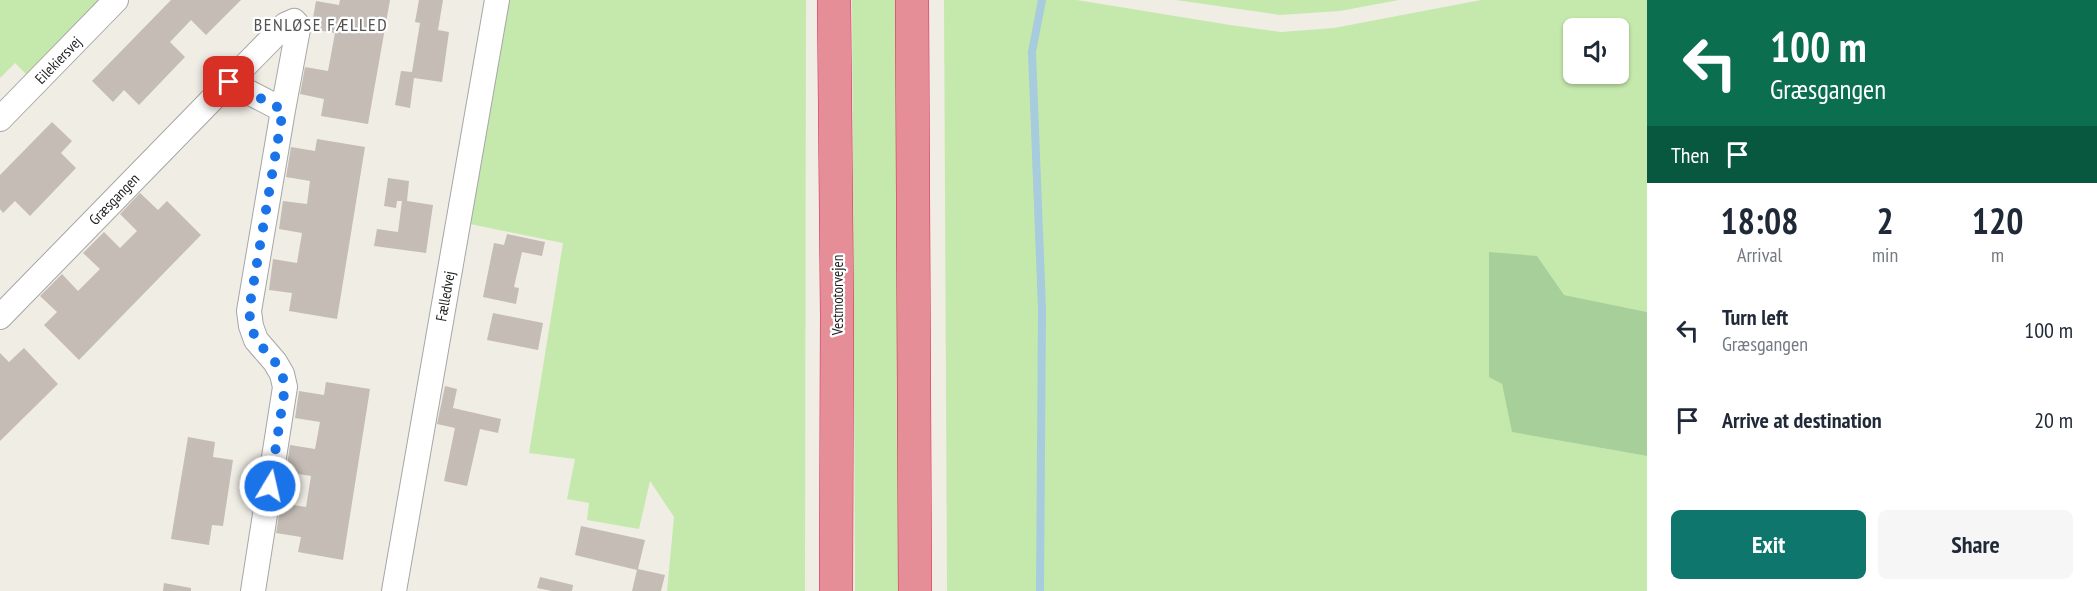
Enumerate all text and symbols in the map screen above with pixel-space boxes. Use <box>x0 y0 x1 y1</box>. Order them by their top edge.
district label: BENLØSE FÆLLED <box>254 13 388 36</box>
map controls <box>1563 18 1629 84</box>
button: sound <box>1563 18 1629 84</box>
text: 100 m <box>1770 19 1867 74</box>
icon: left <box>1671 24 1749 102</box>
street label: Eilekiersvej <box>31 32 85 88</box>
pin <box>203 56 254 107</box>
icon: arrive <box>212 65 245 98</box>
text: Græsgangen <box>1770 72 1886 106</box>
icon: arrive <box>1721 138 1754 171</box>
text: Then <box>1671 141 1709 169</box>
street label: Græsgangen <box>85 169 143 229</box>
text: 18:08 <box>1721 197 1798 244</box>
text: 2 <box>1876 197 1894 244</box>
text: 120 <box>1972 197 2023 244</box>
text: Arrival <box>1737 242 1782 268</box>
text: min <box>1872 242 1898 268</box>
text: m <box>1991 242 2004 268</box>
street label: Vestmotorvejen <box>828 255 847 336</box>
street label: Fælledvej <box>431 269 459 323</box>
text: Turn left <box>1722 303 1788 331</box>
icon: left <box>1671 314 1704 347</box>
text: 100 m <box>2024 316 2073 344</box>
text: Græsgangen <box>1722 331 1808 357</box>
icon: arrive <box>1671 404 1704 437</box>
text: Arrive at destination <box>1722 406 1882 434</box>
text: 20 m <box>2034 406 2073 434</box>
position arrow <box>238 454 302 518</box>
button: Exit <box>1671 510 1866 579</box>
button: Share <box>1878 510 2073 579</box>

